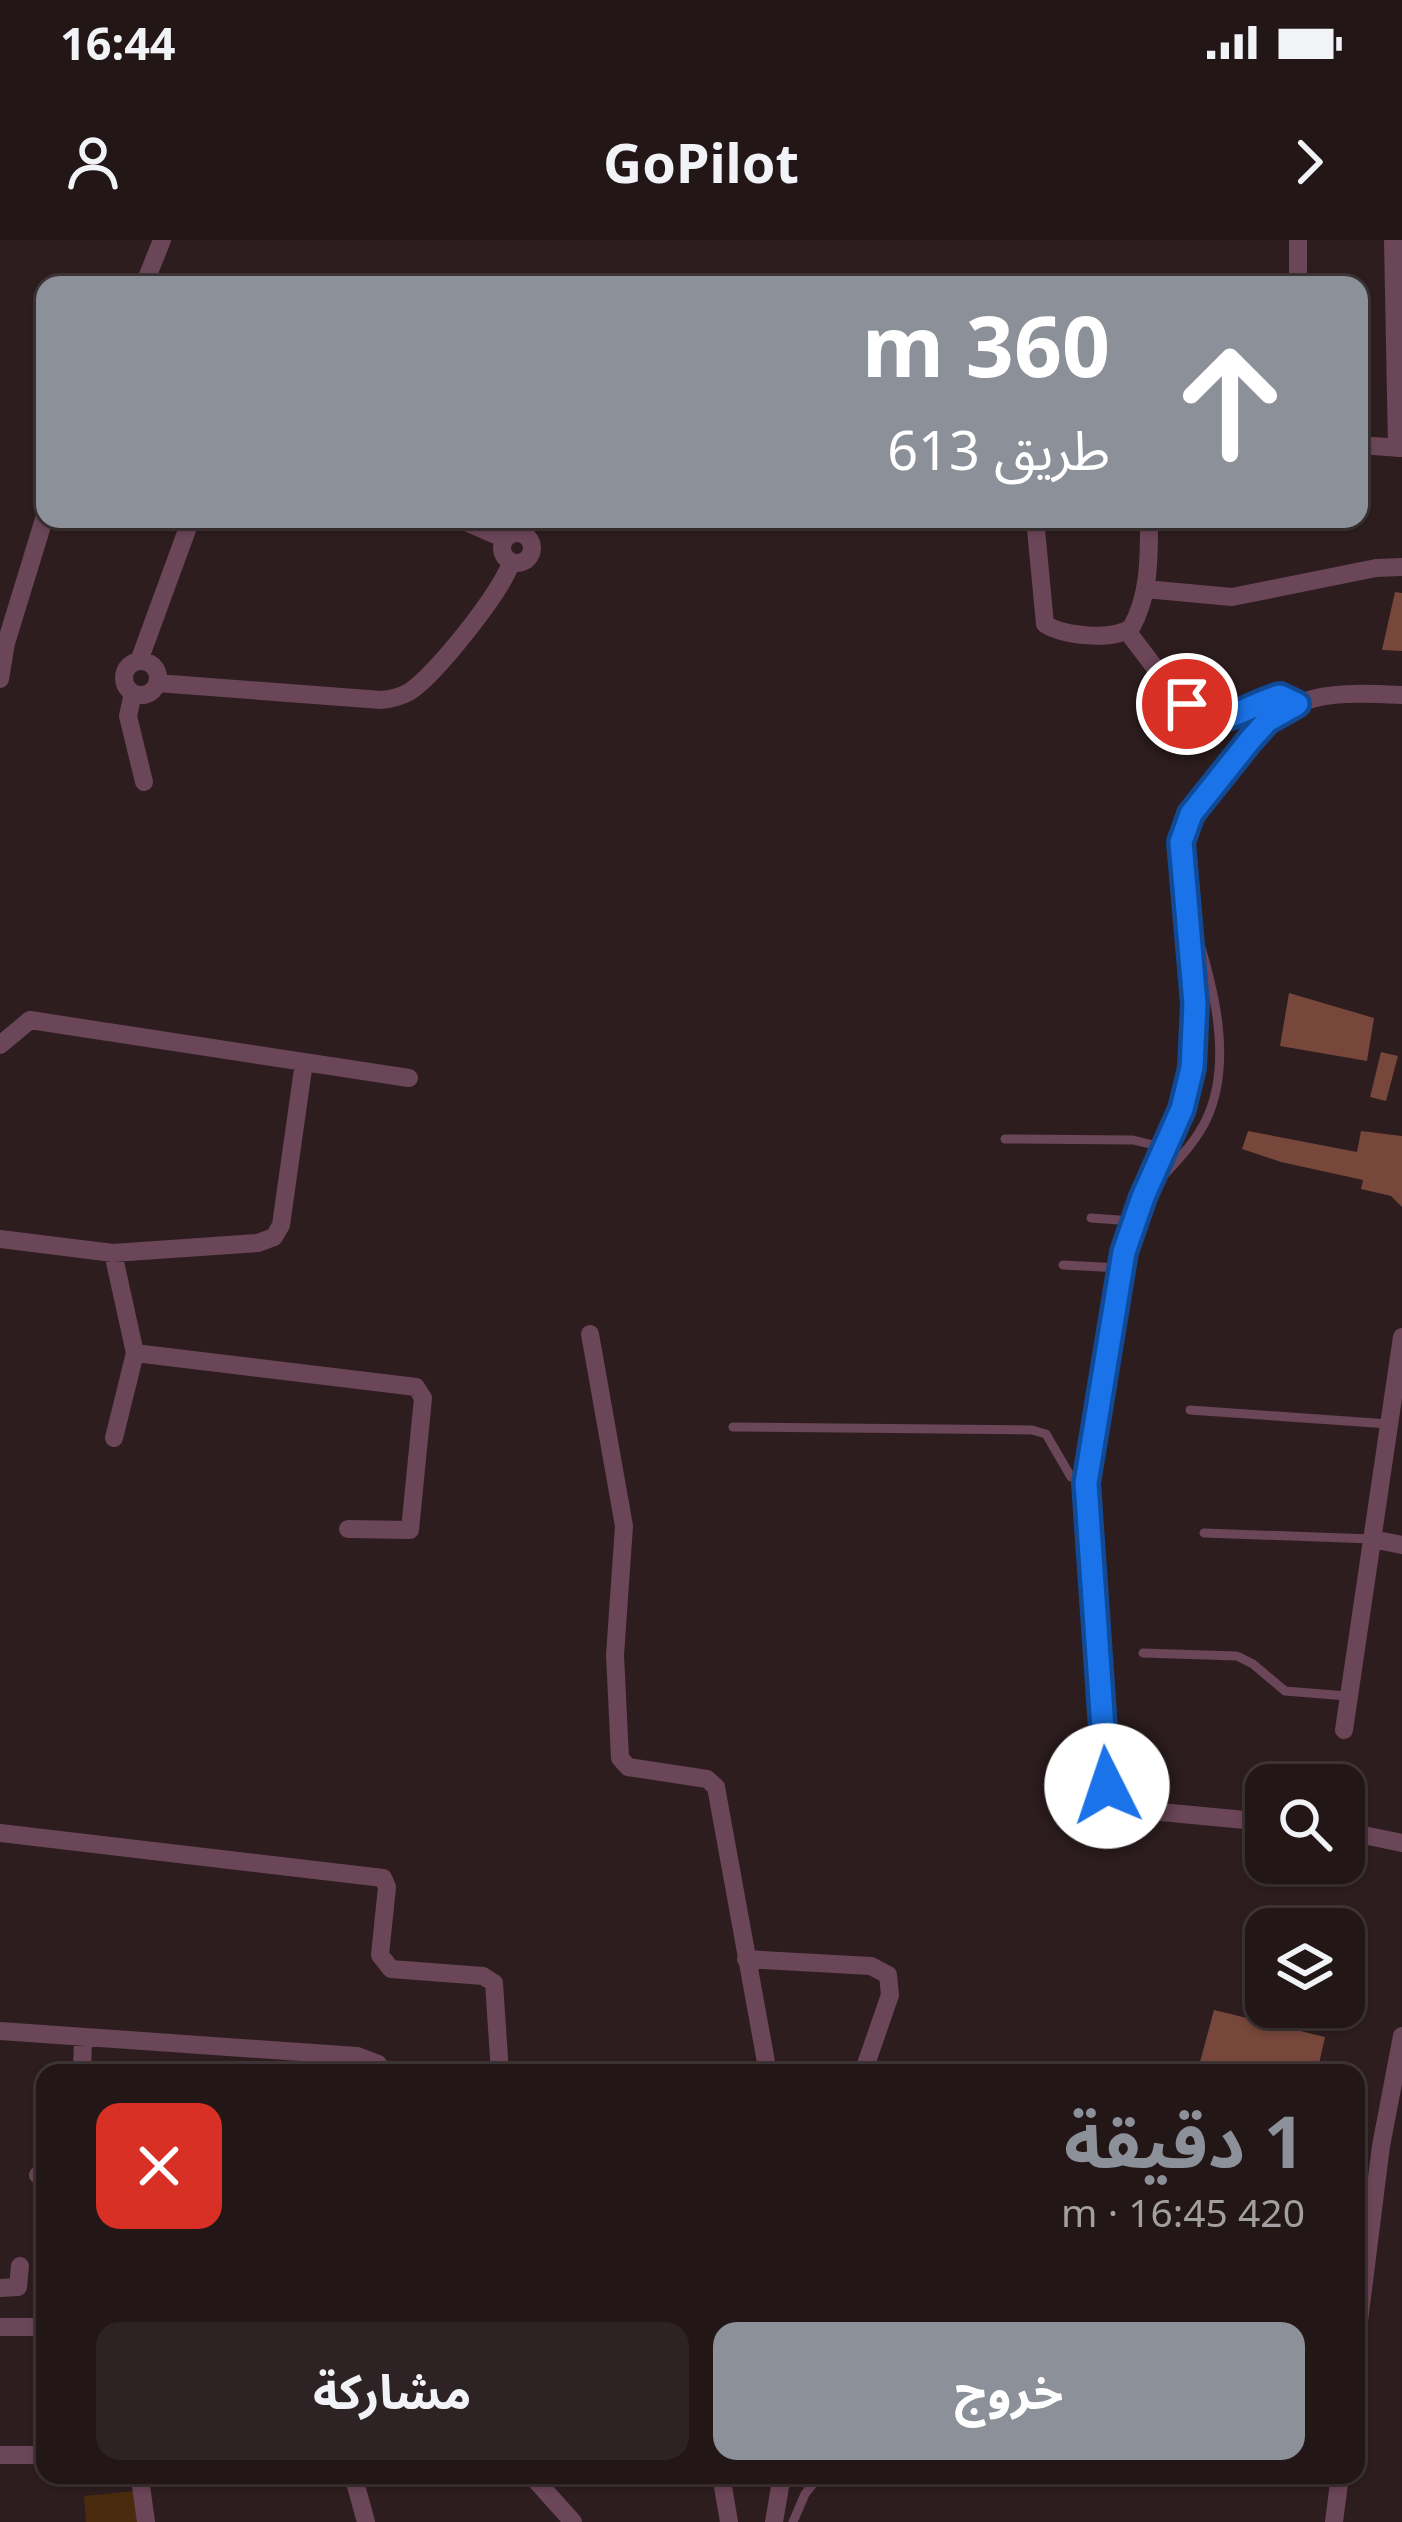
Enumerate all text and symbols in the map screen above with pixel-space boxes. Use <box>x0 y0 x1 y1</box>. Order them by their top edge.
text: 16:44 <box>60 12 176 73</box>
text: GoPilot <box>603 125 799 199</box>
icon: person <box>60 129 126 195</box>
icon: forward <box>1276 129 1342 195</box>
text: 360 m <box>862 287 1110 402</box>
icon: ahead <box>1152 324 1308 480</box>
text: طريق 613 <box>887 412 1110 486</box>
pin <box>1136 653 1238 755</box>
icon: arrive <box>1154 671 1220 737</box>
position arrow <box>1044 1723 1170 1849</box>
map controls <box>1245 1764 1365 2028</box>
button: search <box>1245 1764 1365 1884</box>
button: layers <box>1245 1908 1365 2028</box>
text: 1 دقيقة <box>1064 2091 1305 2189</box>
button: close <box>96 2103 222 2229</box>
text: 420 m · 16:45 <box>1061 2185 1305 2238</box>
button: مشاركة <box>96 2322 689 2460</box>
button: خروج <box>713 2322 1305 2460</box>

